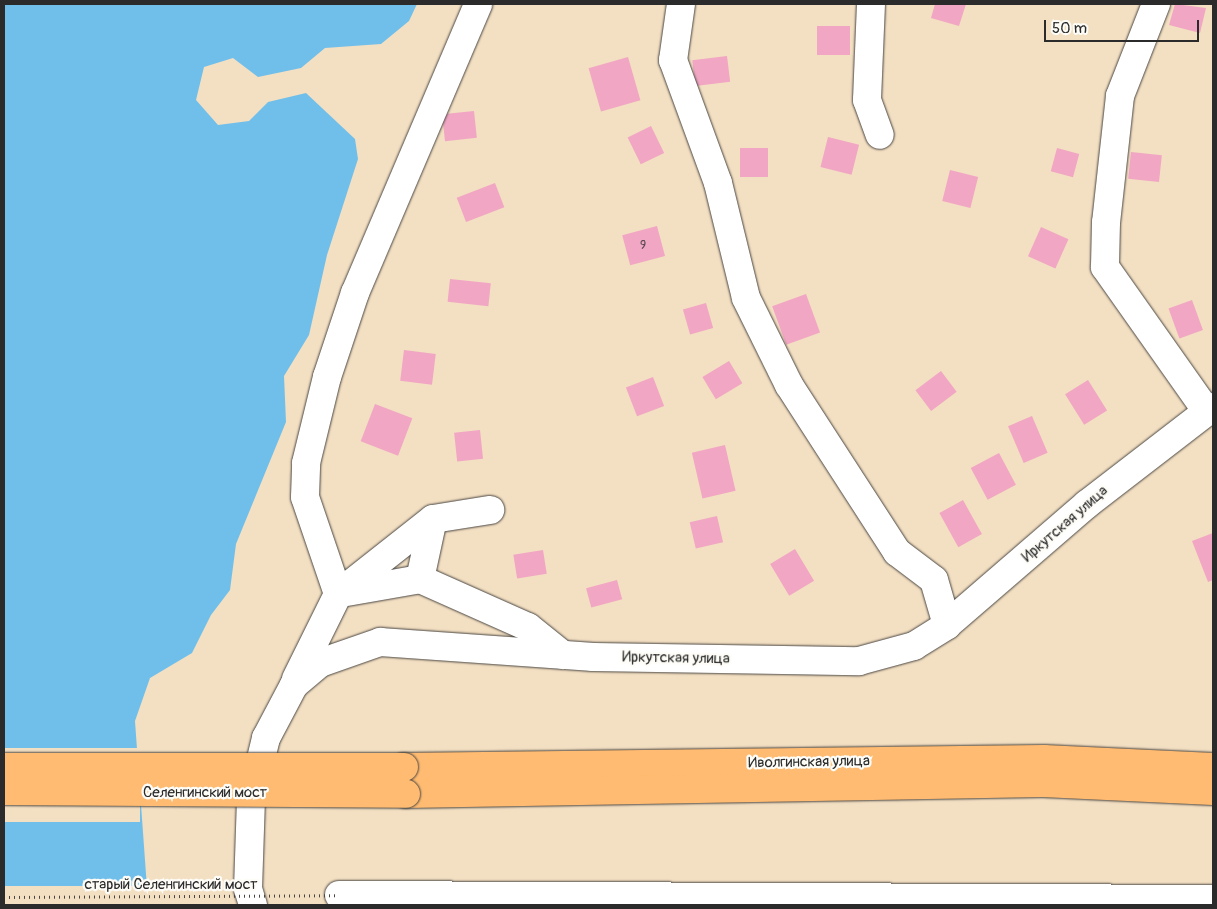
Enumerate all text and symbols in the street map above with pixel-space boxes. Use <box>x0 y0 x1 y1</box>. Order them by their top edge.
scale bar <box>1047 10 1202 42</box>
text: 50 m <box>1052 19 1087 38</box>
house number: 9 <box>640 239 646 253</box>
street label: Иркутская улица <box>1018 482 1112 566</box>
street label: Иркутская улица <box>622 648 730 668</box>
street label: Иволгинская улица <box>748 752 870 772</box>
street label: Селенгинский мост <box>143 784 267 802</box>
street label: старый Селенгинский мост <box>85 876 257 894</box>

